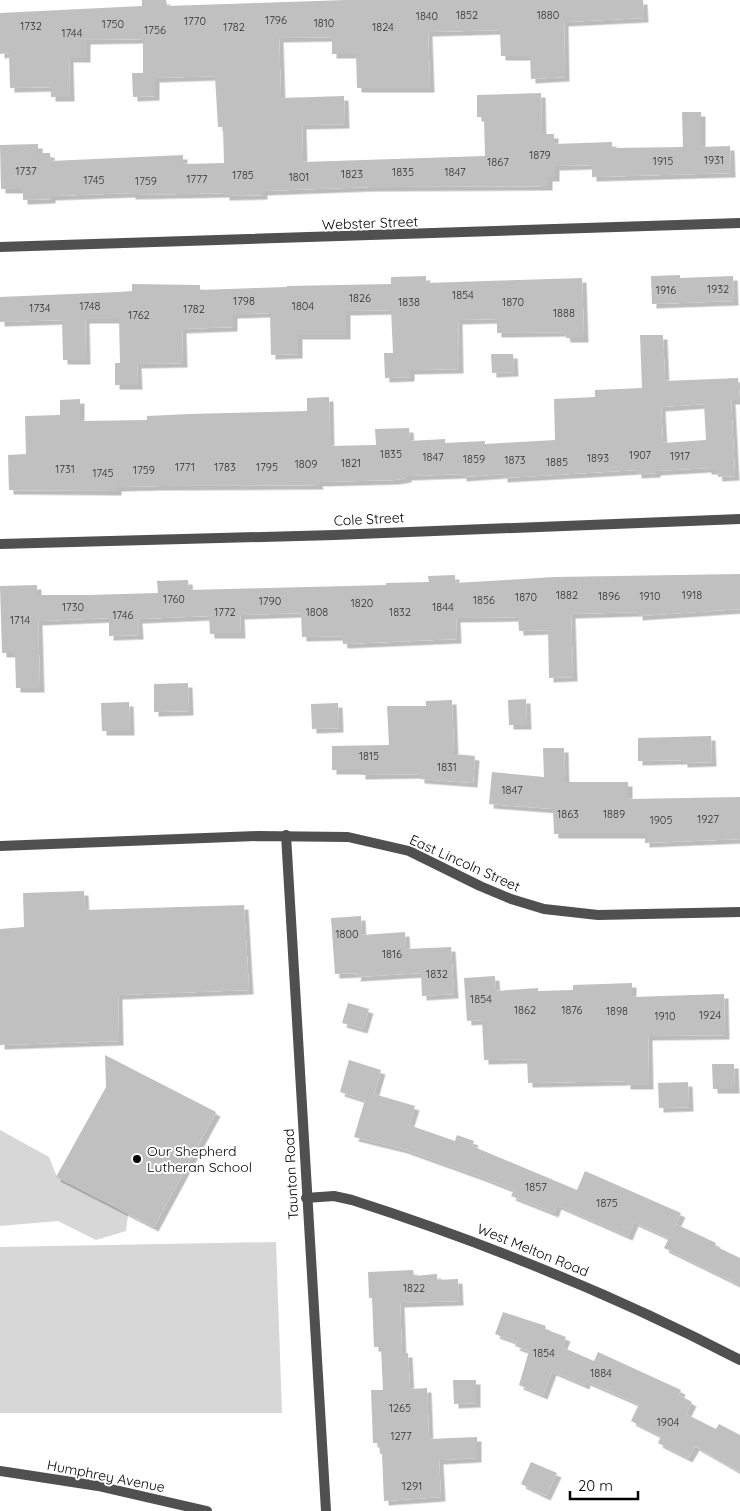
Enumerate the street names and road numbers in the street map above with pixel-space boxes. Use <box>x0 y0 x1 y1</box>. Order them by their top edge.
street label: Webster Street <box>322 212 419 234</box>
street label: Cole Street <box>333 508 405 530</box>
street label: East Lincoln Street <box>407 831 523 896</box>
street label: Taunton Road <box>280 1128 302 1220</box>
street label: West Melton Road <box>475 1219 591 1281</box>
street label: Humphrey Avenue <box>45 1456 167 1496</box>

